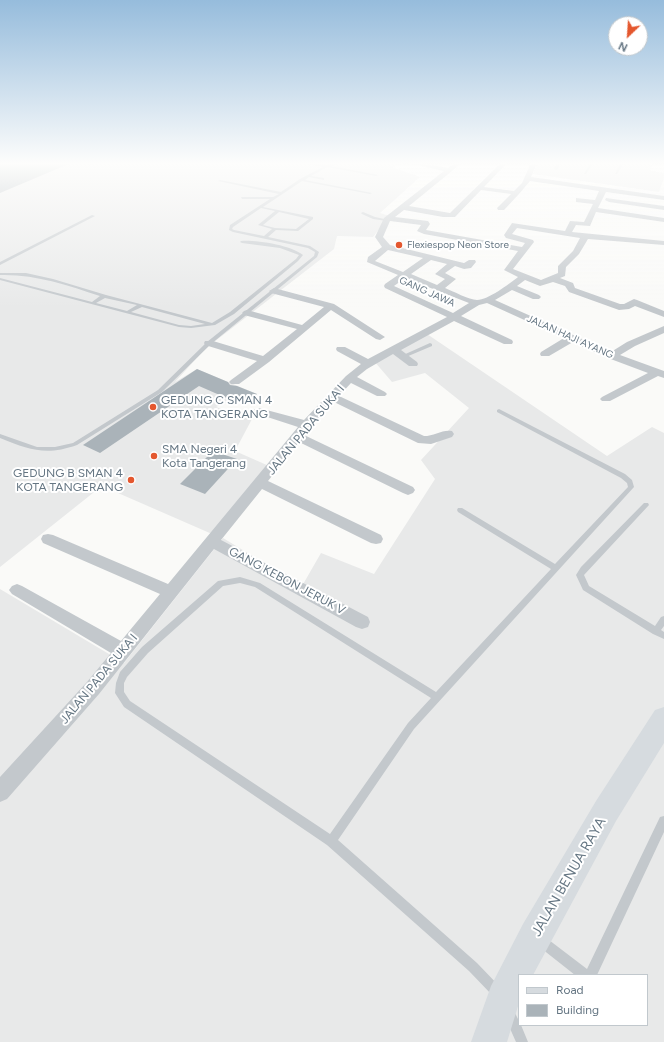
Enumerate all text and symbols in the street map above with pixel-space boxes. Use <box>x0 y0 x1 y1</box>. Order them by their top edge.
north arrow <box>608 16 648 56</box>
text: N <box>617 39 630 54</box>
place label: Flexiespop Neon Store <box>407 239 509 251</box>
marker: Flexiespop Neon Store <box>394 240 404 250</box>
street label: GANG JAWA <box>397 274 457 310</box>
street label: JALAN HAJI AYANG <box>525 312 615 362</box>
street label: JALAN PADA SUKA I <box>264 382 348 478</box>
place label: GEDUNG C SMAN 4 KOTA TANGERANG <box>161 393 272 421</box>
marker: GEDUNG C SMAN 4 KOTA TANGERANG <box>148 402 158 412</box>
place label: SMA Negeri 4 Kota Tangerang <box>162 442 246 470</box>
marker: SMA Negeri 4 Kota Tangerang <box>149 451 159 461</box>
place label: GEDUNG B SMAN 4 KOTA TANGERANG <box>13 466 123 494</box>
marker: GEDUNG B SMAN 4 KOTA TANGERANG <box>126 475 136 485</box>
street label: GANG KEBON JERUK V <box>226 544 348 618</box>
street label: JALAN PADA SUKA I <box>57 631 141 727</box>
street label: JALAN BENUA RAYA <box>528 815 610 939</box>
legend <box>518 974 648 1026</box>
text: Road <box>556 983 584 997</box>
text: Building <box>556 1003 599 1017</box>

